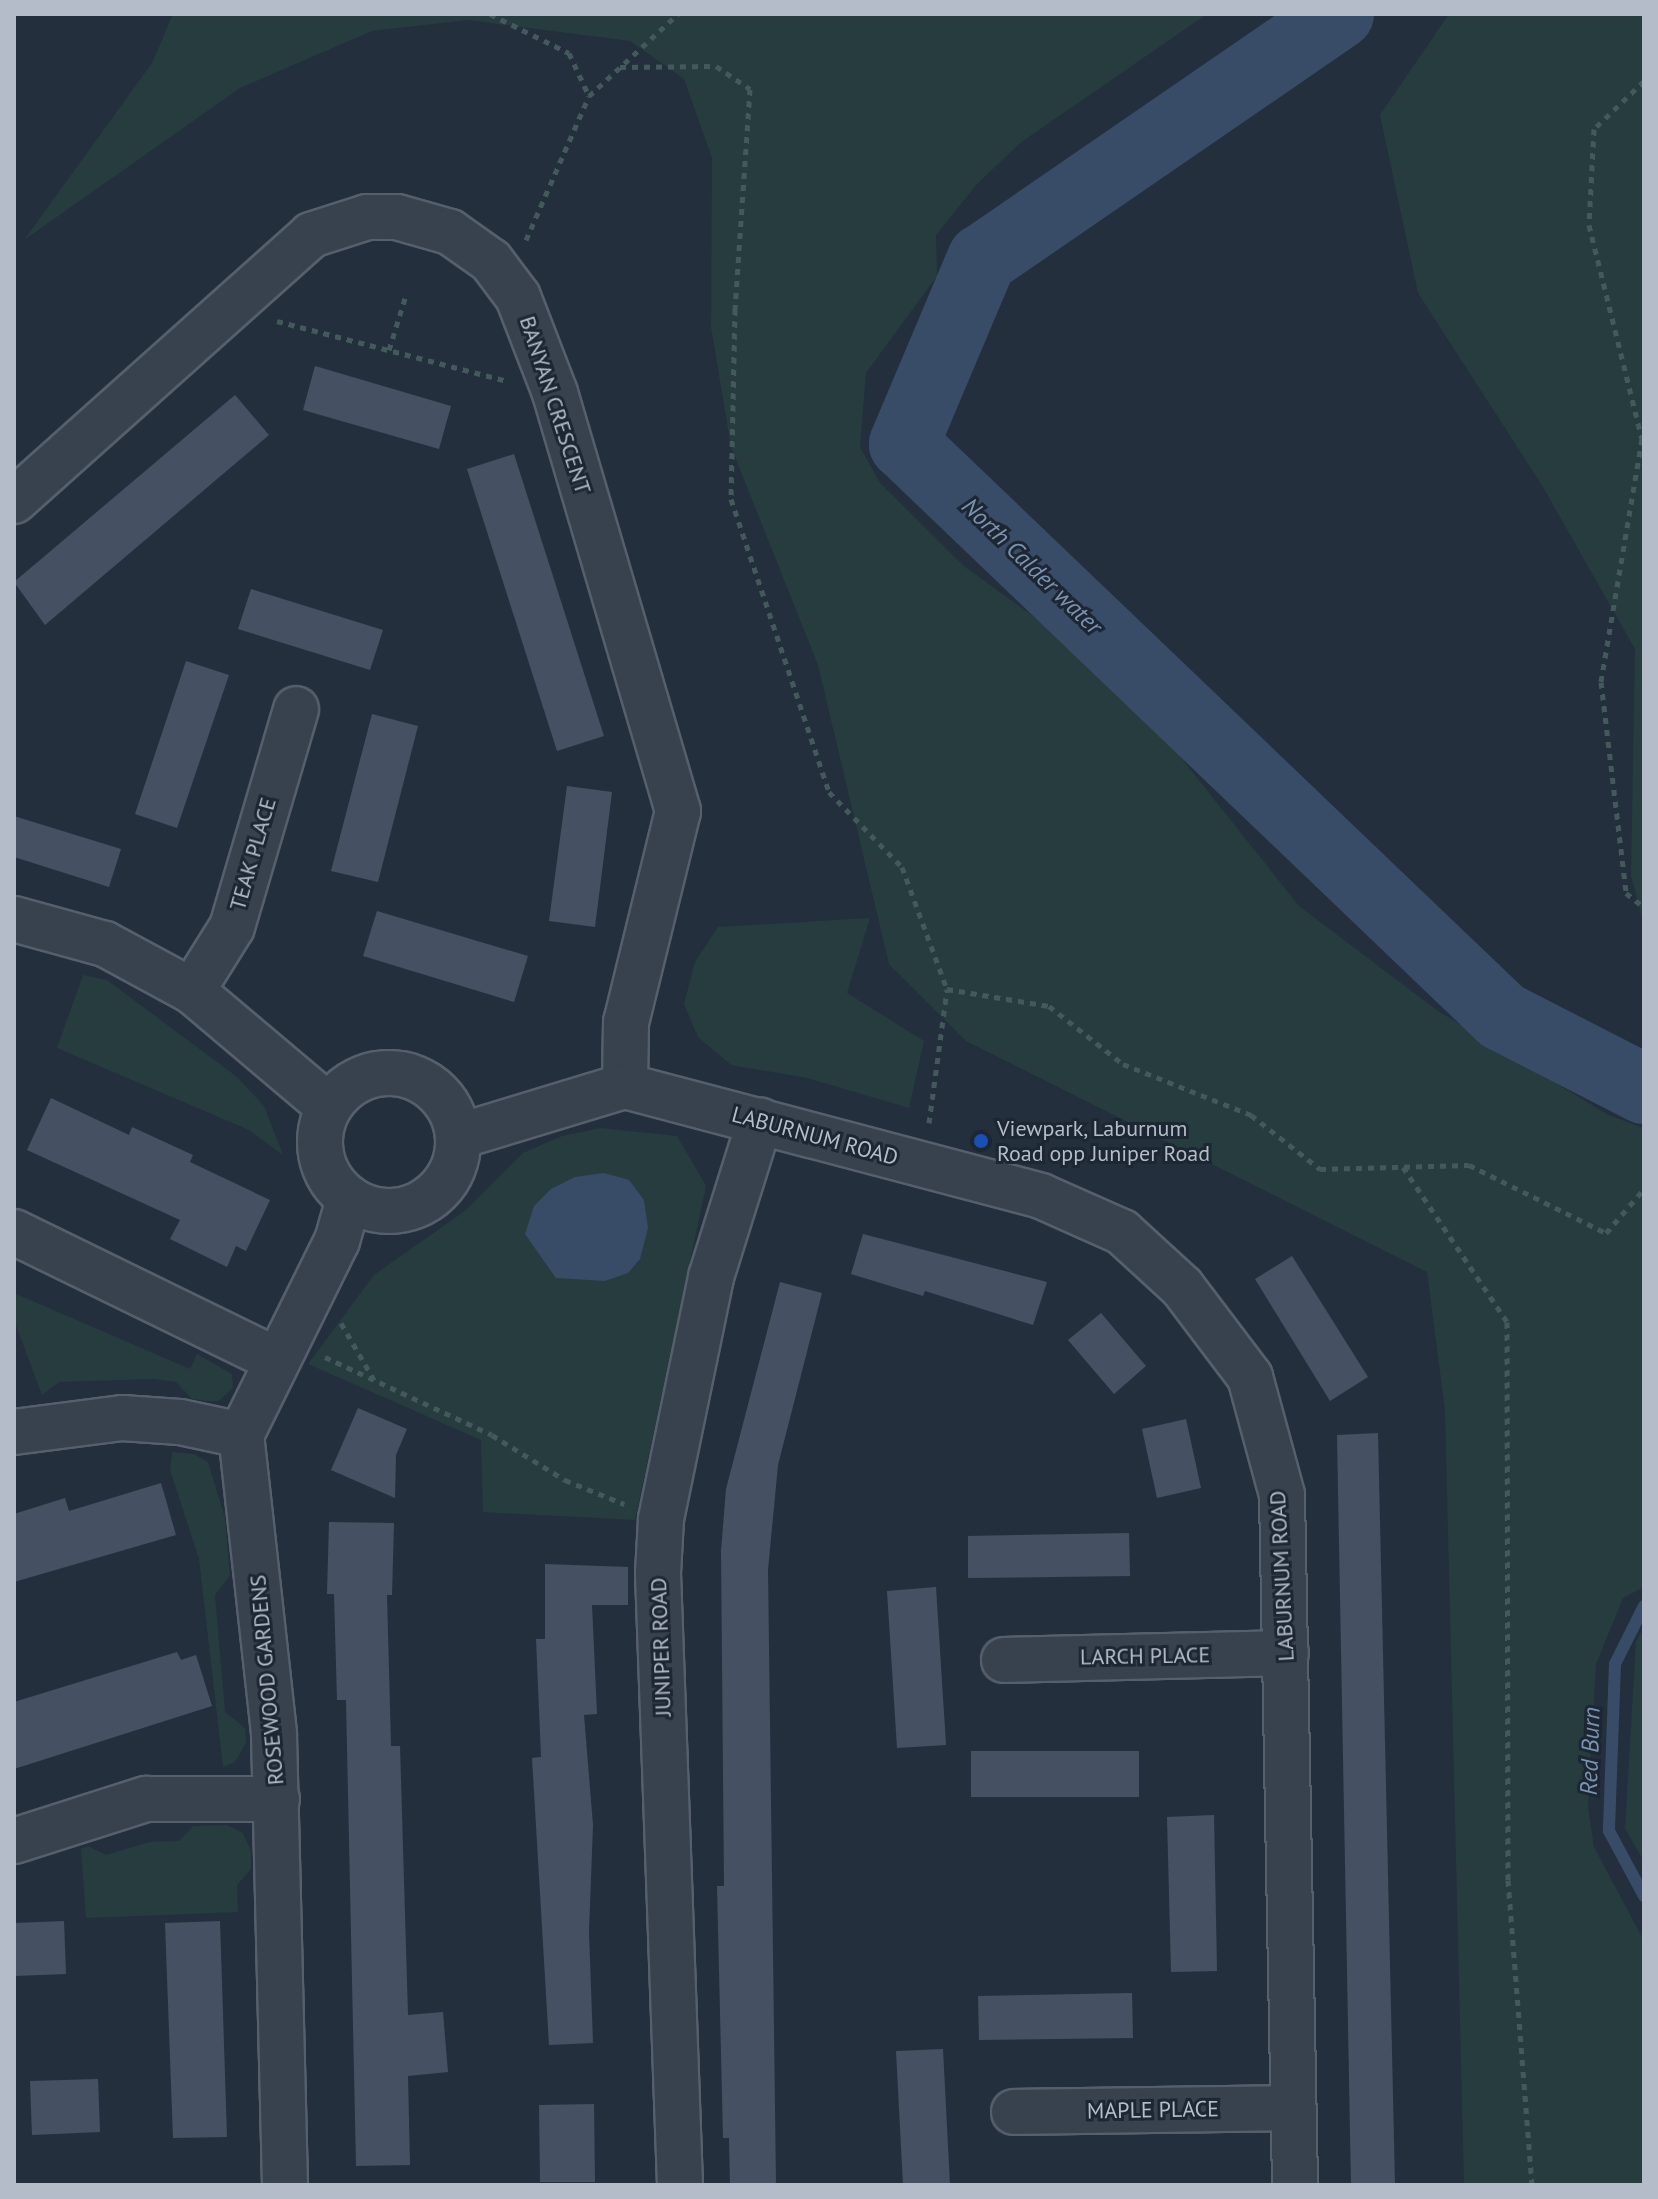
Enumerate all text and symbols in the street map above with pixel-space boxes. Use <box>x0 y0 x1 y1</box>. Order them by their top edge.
street label: BANYAN CRESCENT <box>514 313 596 497</box>
water label: North Calder water <box>956 492 1108 640</box>
street label: TEAK PLACE <box>224 794 282 914</box>
street label: LABURNUM ROAD <box>729 1101 901 1171</box>
place label: Viewpark, Laburnum Road opp Juniper Road <box>997 1115 1210 1166</box>
marker: Viewpark, Laburnum Road opp Juniper Road <box>972 1132 990 1150</box>
street label: LABURNUM ROAD <box>1264 1490 1300 1662</box>
street label: ROSEWOOD GARDENS <box>245 1574 289 1786</box>
street label: JUNIPER ROAD <box>645 1577 677 1717</box>
street label: LARCH PLACE <box>1080 1642 1210 1670</box>
water label: Red Burn <box>1574 1706 1606 1796</box>
street label: MAPLE PLACE <box>1087 2096 1219 2124</box>

